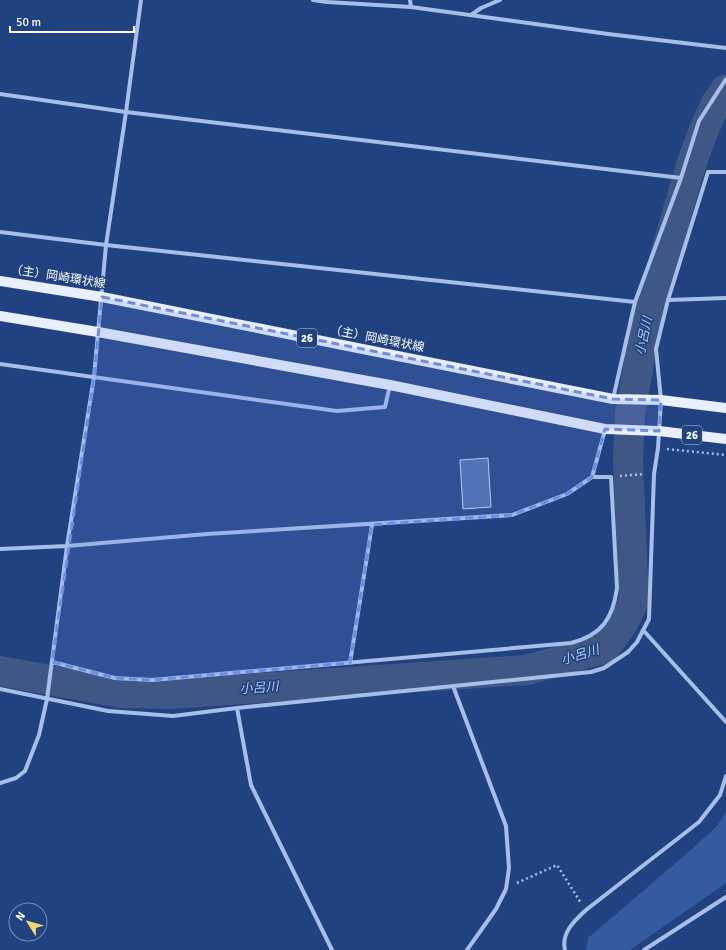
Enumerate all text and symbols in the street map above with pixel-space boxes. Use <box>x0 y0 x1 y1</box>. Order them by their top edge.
scale bar <box>10 8 134 34</box>
text: 50 m <box>16 15 41 30</box>
street label: （主）岡崎環状線 <box>9 262 107 292</box>
water label: 小呂川 <box>632 313 656 357</box>
street label: （主）岡崎環状線 <box>328 322 426 356</box>
road number: 26 <box>297 329 317 347</box>
road number: 26 <box>682 426 702 444</box>
water label: 小呂川 <box>559 641 603 668</box>
water label: 小呂川 <box>239 679 281 697</box>
north arrow <box>8 902 48 942</box>
text: N <box>13 909 28 923</box>

